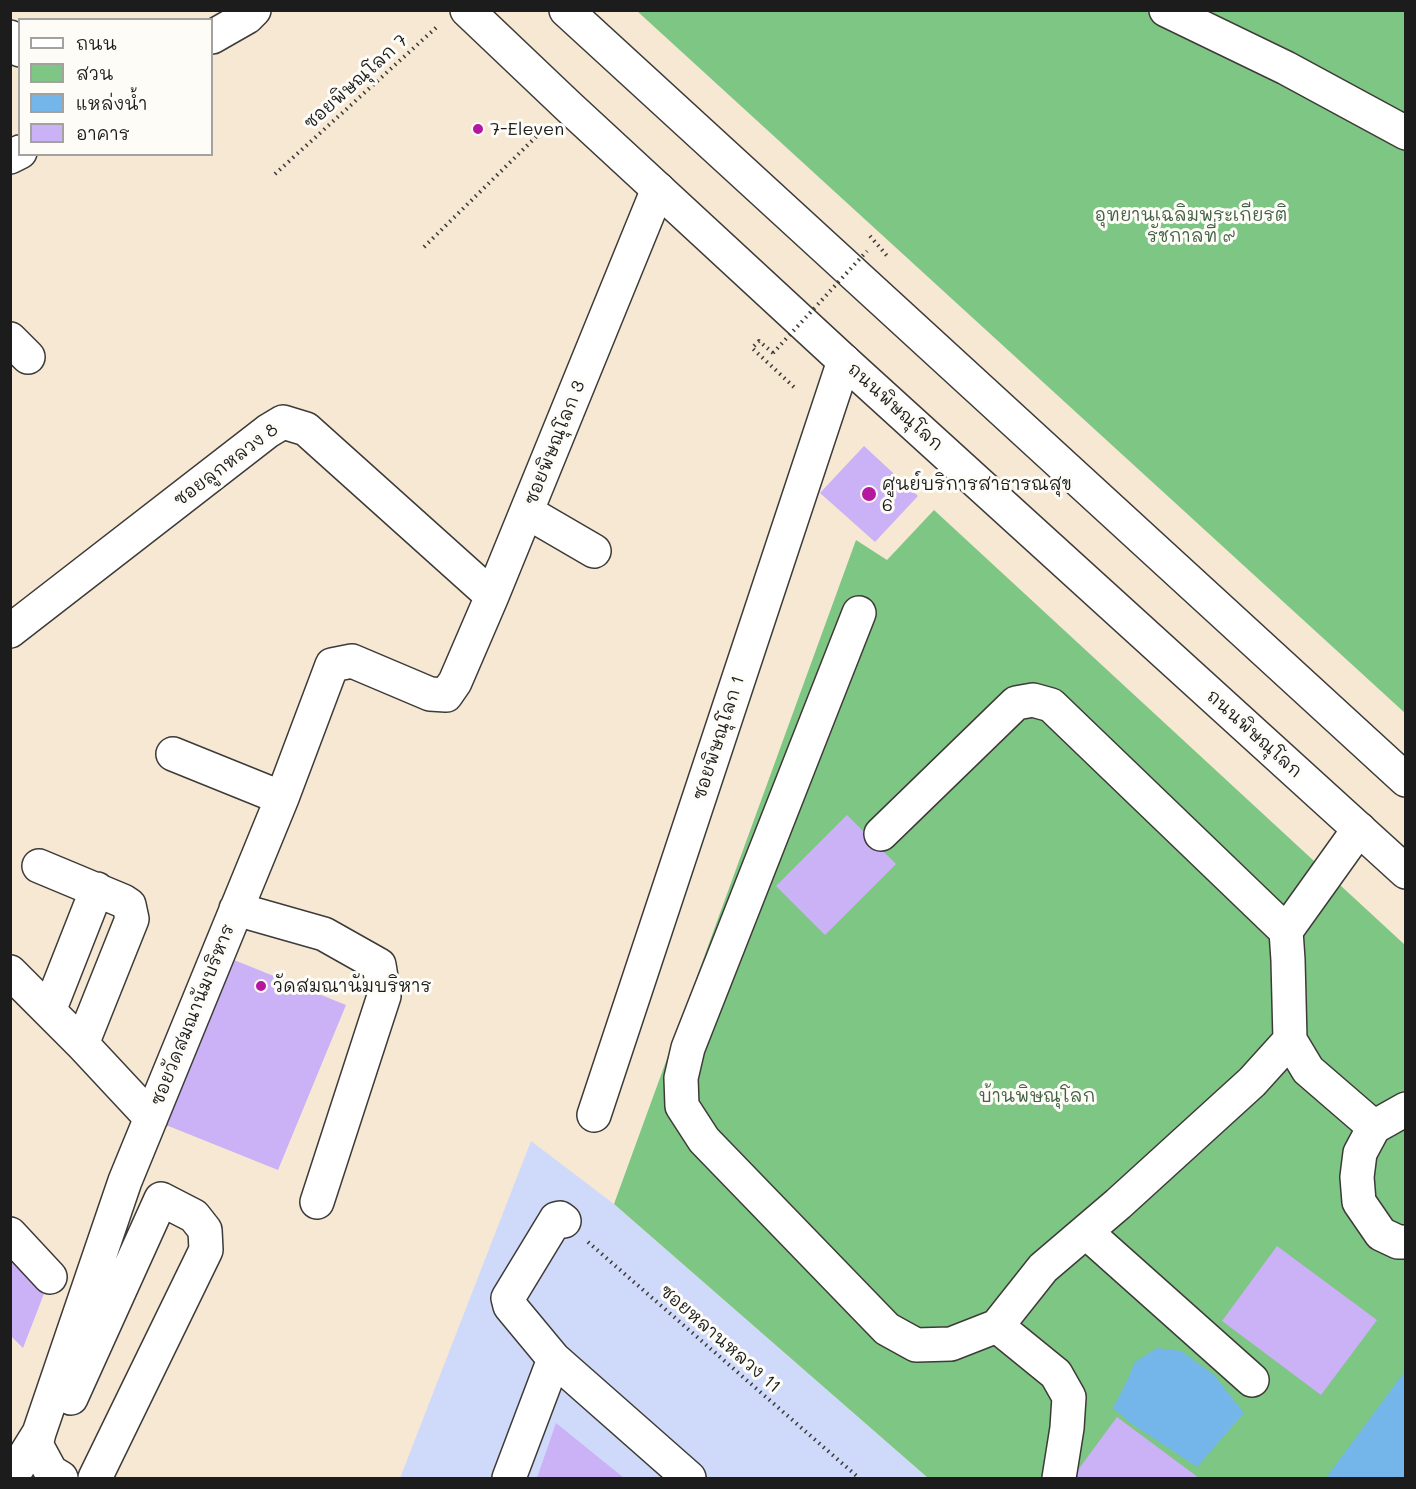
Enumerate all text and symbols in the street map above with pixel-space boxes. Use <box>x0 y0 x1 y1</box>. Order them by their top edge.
legend <box>18 18 213 156</box>
street label: ซอยพิษณุโลก 7 <box>300 30 412 134</box>
text: ถนน <box>76 31 117 55</box>
text: สวน <box>76 61 113 85</box>
text: แหล่งน้ำ <box>76 91 147 115</box>
place label: 7-Eleven <box>490 118 564 140</box>
text: อาคาร <box>76 121 130 145</box>
marker: 7-Eleven <box>471 122 485 136</box>
park label: อุทยานเฉลิมพระเกียรติ รัชกาลที่ ๙ <box>1094 204 1288 246</box>
street label: ถนนพิษณุโลก <box>843 358 947 456</box>
street label: ซอยพิษณุโลก 3 <box>520 378 590 508</box>
street label: ซอยลูกหลวง 8 <box>170 419 282 511</box>
place label: ศูนย์บริการสาธารณสุข 6 <box>882 473 1072 516</box>
marker: ศูนย์บริการสาธารณสุข 6 <box>860 485 878 503</box>
street label: ซอยพิษณุโลก 1 <box>689 673 749 803</box>
street label: ถนนพิษณุโลก <box>1202 685 1306 783</box>
street label: ซอยวัดสมณานัมบริหาร <box>147 921 239 1109</box>
place label: วัดสมณานัมบริหาร <box>273 975 432 997</box>
marker: วัดสมณานัมบริหาร <box>254 979 268 993</box>
park label: บ้านพิษณุโลก <box>979 1085 1095 1107</box>
street label: ซอยหลานหลวง 11 <box>655 1280 785 1398</box>

